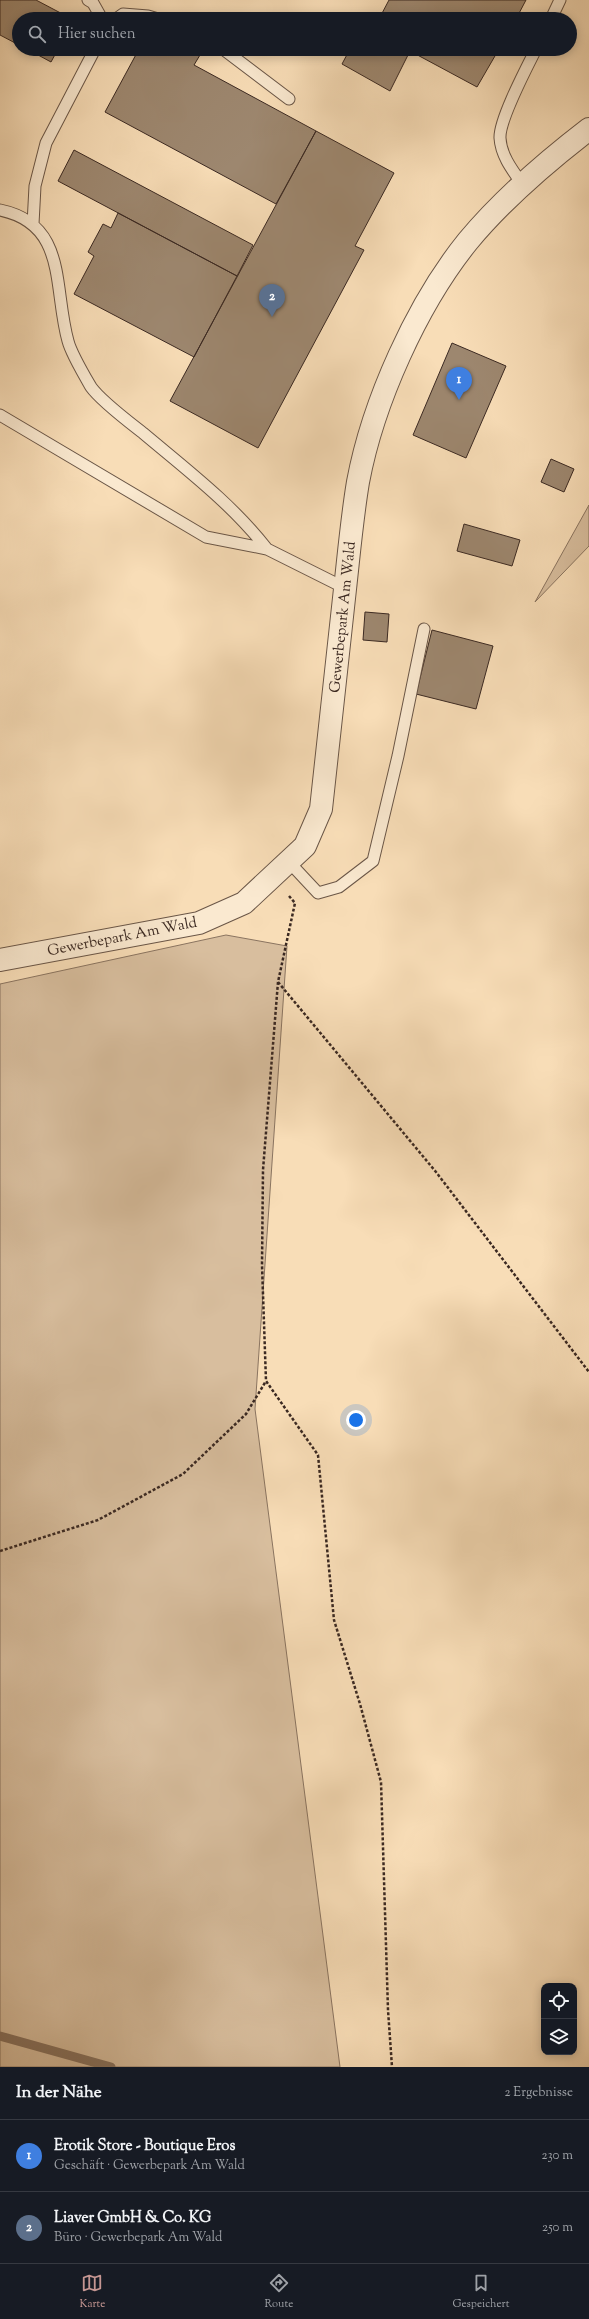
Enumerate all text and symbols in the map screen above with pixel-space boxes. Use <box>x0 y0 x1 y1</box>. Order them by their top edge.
search box <box>12 12 577 56</box>
icon: search <box>26 23 48 45</box>
text: Hier suchen <box>58 24 136 45</box>
pin: 2 <box>259 284 285 317</box>
pin: 1 <box>446 367 472 400</box>
street label: Gewerbepark Am Wald <box>325 540 362 694</box>
street label: Gewerbepark Am Wald <box>46 913 200 962</box>
your location <box>346 1410 366 1430</box>
map controls <box>541 1983 577 2055</box>
button: locate <box>541 1983 577 2019</box>
button: layers <box>541 2019 577 2055</box>
text: In der Nähe <box>16 2081 102 2105</box>
text: 2 Ergebnisse <box>504 2084 573 2102</box>
text: Erotik Store - Boutique Eros <box>54 2136 235 2157</box>
text: 1 <box>27 2147 31 2165</box>
text: 230 m <box>541 2147 573 2165</box>
text: Geschäft · Gewerbepark Am Wald <box>54 2157 245 2175</box>
text: Liaver GmbH & Co. KG <box>54 2208 211 2229</box>
text: 2 <box>26 2219 32 2237</box>
text: 250 m <box>542 2219 573 2237</box>
text: Büro · Gewerbepark Am Wald <box>54 2229 222 2247</box>
tab: Karte <box>80 2272 105 2312</box>
tab: Route <box>265 2272 293 2312</box>
tab: Gespeichert <box>452 2272 509 2312</box>

